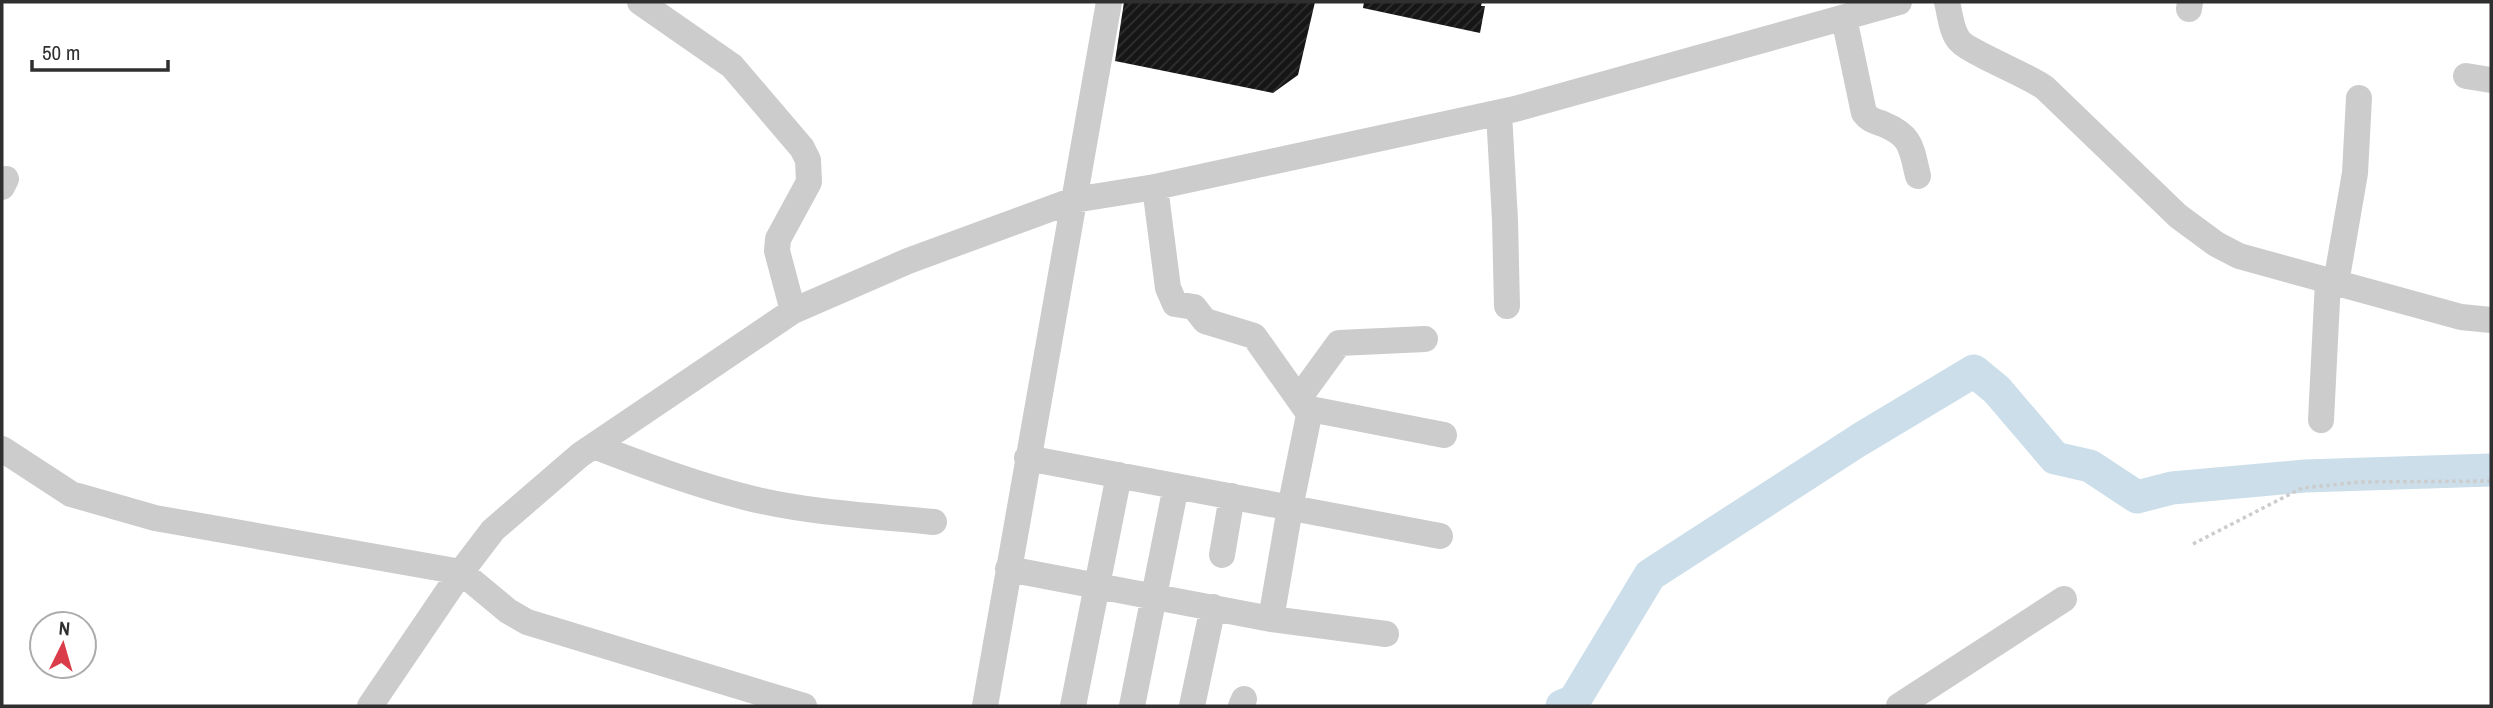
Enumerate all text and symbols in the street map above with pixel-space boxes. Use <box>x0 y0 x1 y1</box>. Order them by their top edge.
scale bar <box>32 28 168 72</box>
text: 50 m <box>42 38 80 67</box>
north arrow <box>28 610 98 680</box>
text: N <box>58 615 71 642</box>

